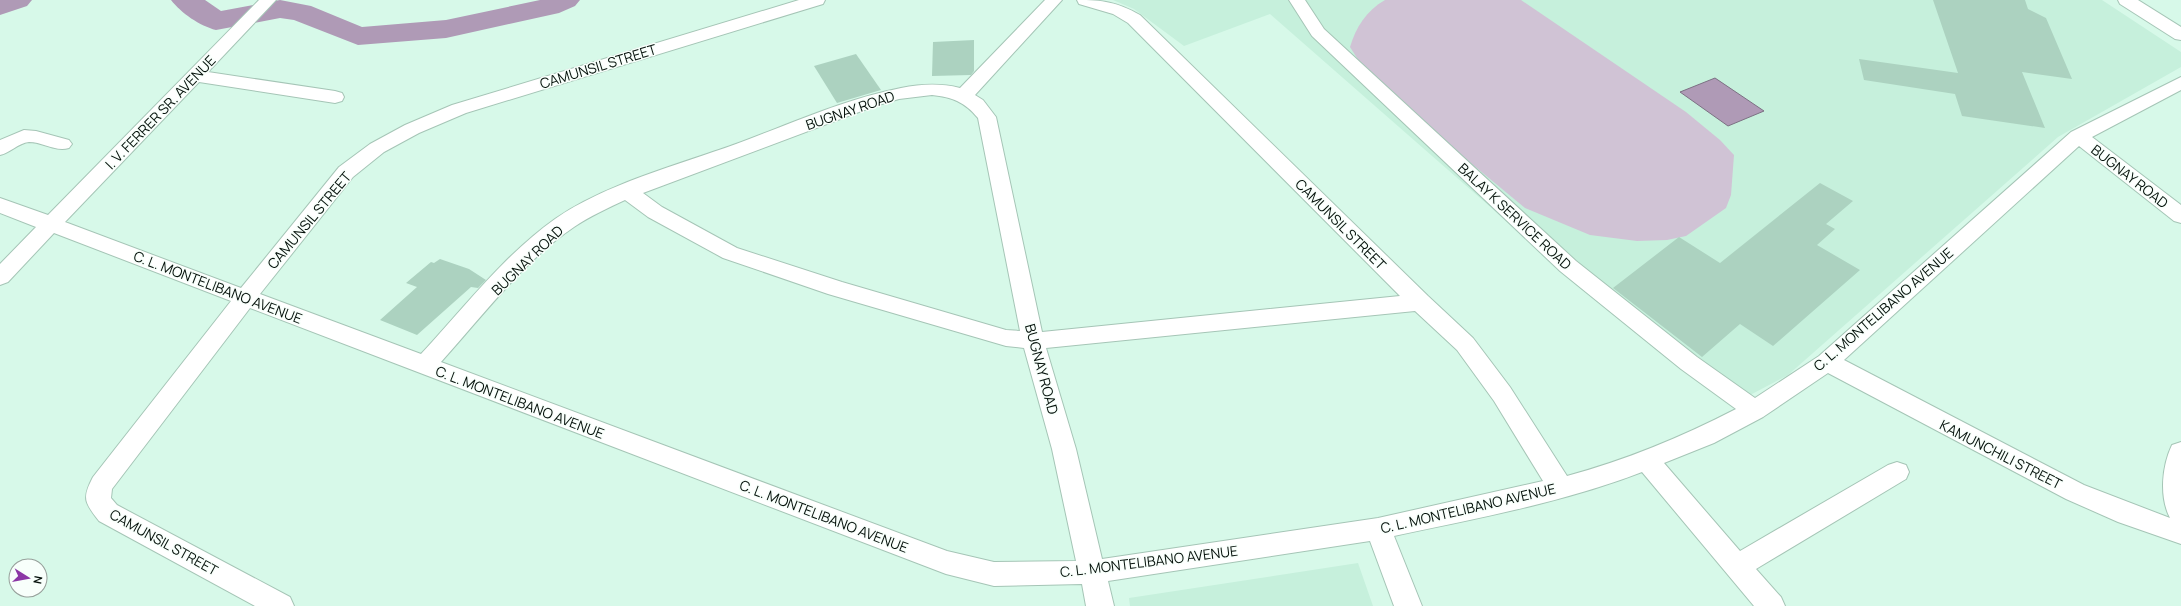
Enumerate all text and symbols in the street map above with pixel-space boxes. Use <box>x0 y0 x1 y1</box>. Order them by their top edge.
street label: CAMUNSIL STREET <box>537 39 659 93</box>
street label: I. V. FERRER SR. AVENUE <box>101 51 219 173</box>
street label: BUGNAY ROAD <box>803 86 897 134</box>
street label: BUGNAY ROAD <box>2088 140 2172 212</box>
street label: BALAY K SERVICE ROAD <box>1454 158 1576 274</box>
street label: CAMUNSIL STREET <box>263 167 356 272</box>
street label: CAMUNSIL STREET <box>1291 174 1391 274</box>
street label: BUGNAY ROAD <box>487 221 567 299</box>
street label: C. L. MONTELIBANO AVENUE <box>1809 243 1957 375</box>
street label: C. L. MONTELIBANO AVENUE <box>131 246 305 328</box>
street label: BUGNAY ROAD <box>1021 322 1063 416</box>
street label: C. L. MONTELIBANO AVENUE <box>433 361 607 443</box>
street label: KAMUNCHILI STREET <box>1937 415 2066 493</box>
street label: C. L. MONTELIBANO AVENUE <box>737 475 911 557</box>
street label: C. L. MONTELIBANO AVENUE <box>1379 479 1557 537</box>
street label: CAMUNSIL STREET <box>106 504 222 580</box>
street label: C. L. MONTELIBANO AVENUE <box>1059 541 1239 581</box>
north arrow <box>8 558 48 598</box>
text: N <box>30 575 46 585</box>

